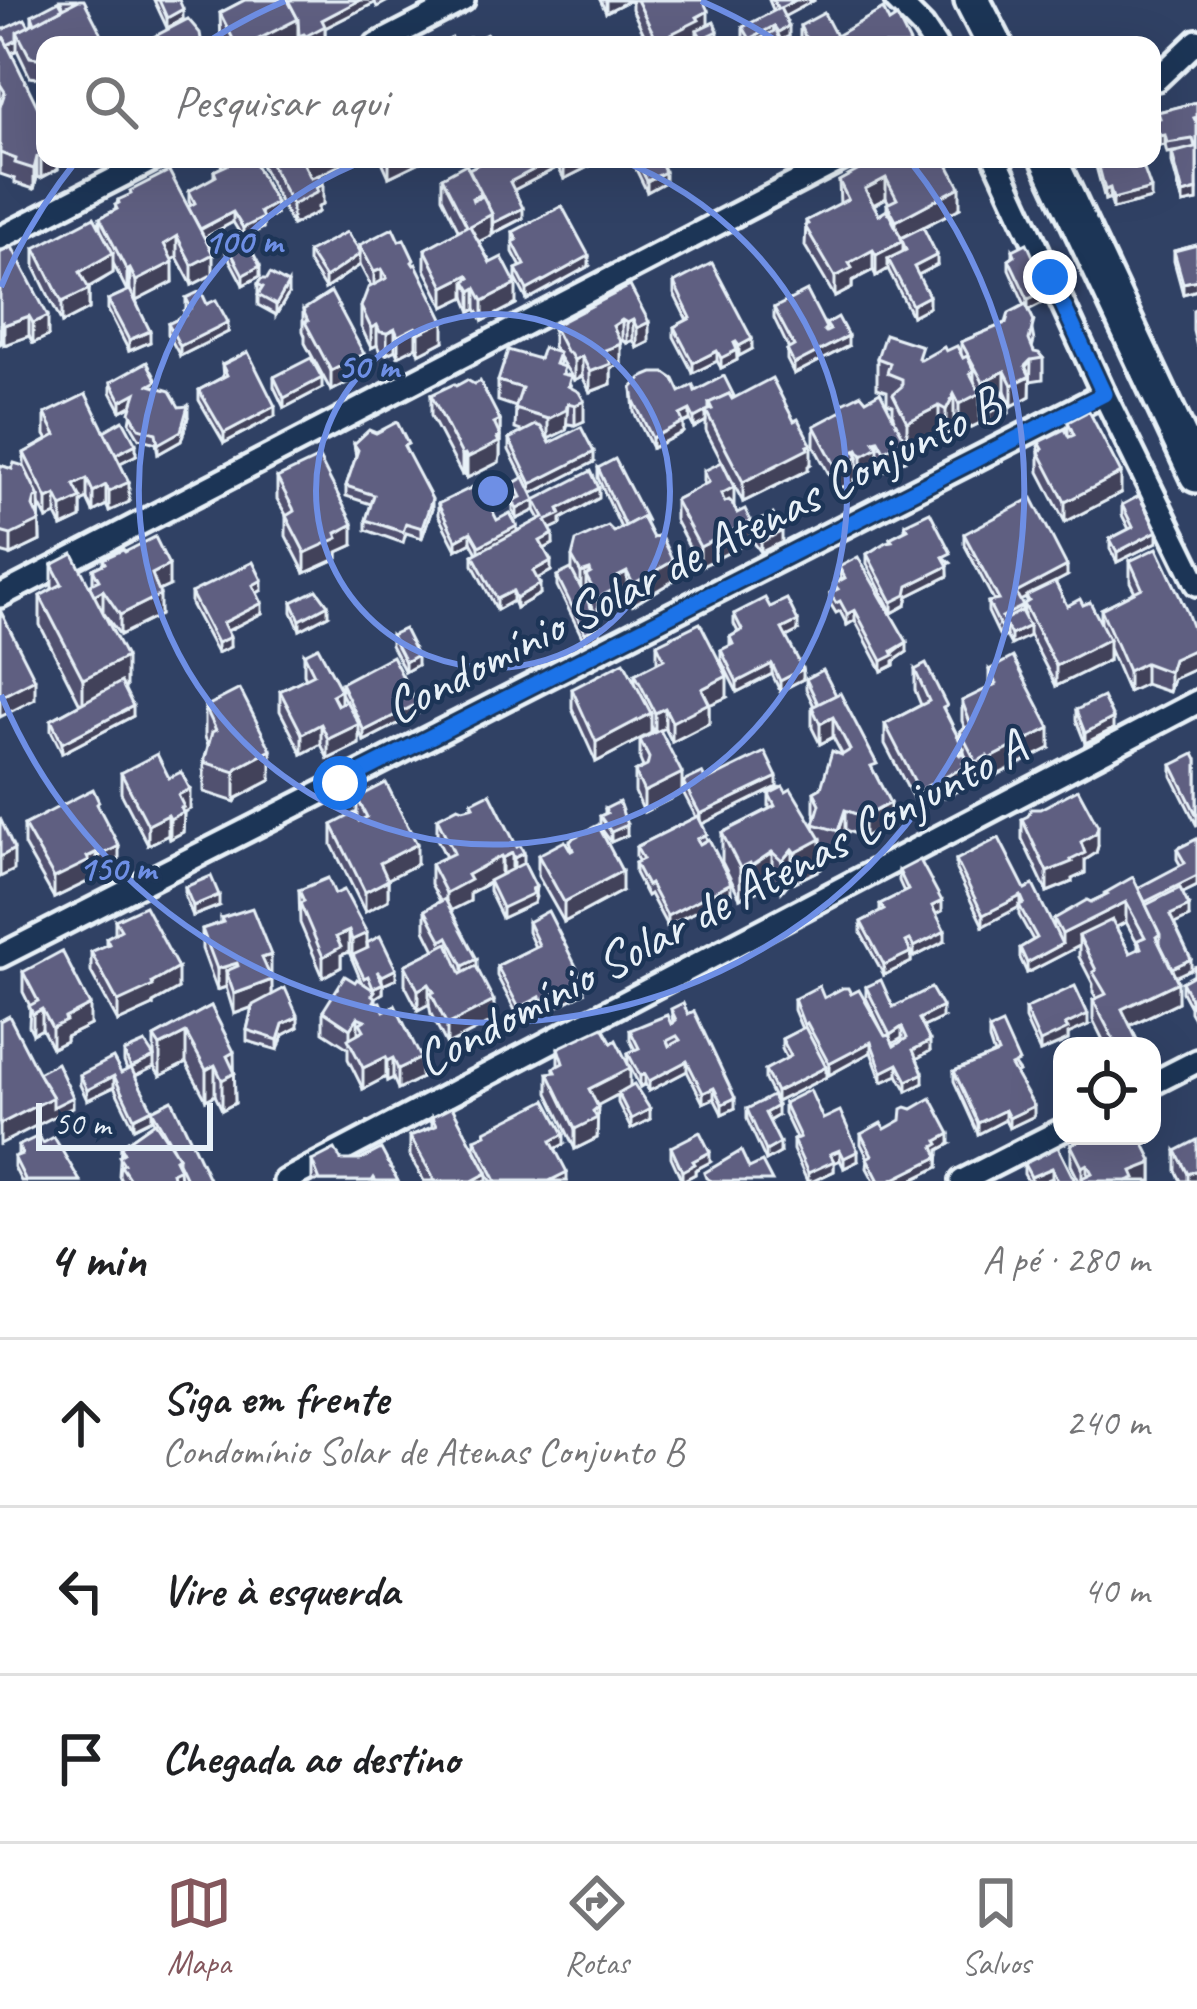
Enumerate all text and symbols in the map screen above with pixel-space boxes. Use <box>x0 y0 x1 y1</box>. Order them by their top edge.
search box <box>36 36 1161 168</box>
icon: search <box>78 69 144 135</box>
text: Pesquisar aqui <box>174 74 388 131</box>
text: 100 m <box>204 218 285 264</box>
route end <box>1023 250 1077 304</box>
text: 50 m <box>337 343 402 389</box>
street label: Condomínio Solar de Atenas Conjunto B <box>374 370 1014 738</box>
centre of rings <box>472 470 514 512</box>
street label: Condomínio Solar de Atenas Conjunto A <box>405 714 1038 1091</box>
route start <box>313 756 367 810</box>
text: 150 m <box>78 845 159 891</box>
map controls <box>1053 1037 1161 1145</box>
button: locate <box>1053 1037 1161 1145</box>
scale bar <box>36 1097 213 1150</box>
text: 50 m <box>54 1103 110 1145</box>
text: 4 min <box>48 1227 146 1291</box>
text: A pé · 280 m <box>982 1235 1149 1284</box>
text: Siga em frente <box>162 1370 389 1427</box>
icon: ahead <box>48 1390 114 1456</box>
text: 240 m <box>1065 1398 1149 1447</box>
text: Condomínio Solar de Atenas Conjunto B <box>162 1427 684 1476</box>
icon: left <box>48 1558 114 1624</box>
text: Vire à esquerda <box>162 1562 399 1619</box>
text: 40 m <box>1083 1566 1149 1615</box>
icon: arrive <box>48 1726 114 1792</box>
text: Chegada ao destino <box>162 1730 459 1787</box>
tab: Mapa <box>166 1870 232 1984</box>
tab: Rotas <box>564 1870 630 1984</box>
tab: Salvos <box>962 1870 1031 1984</box>

